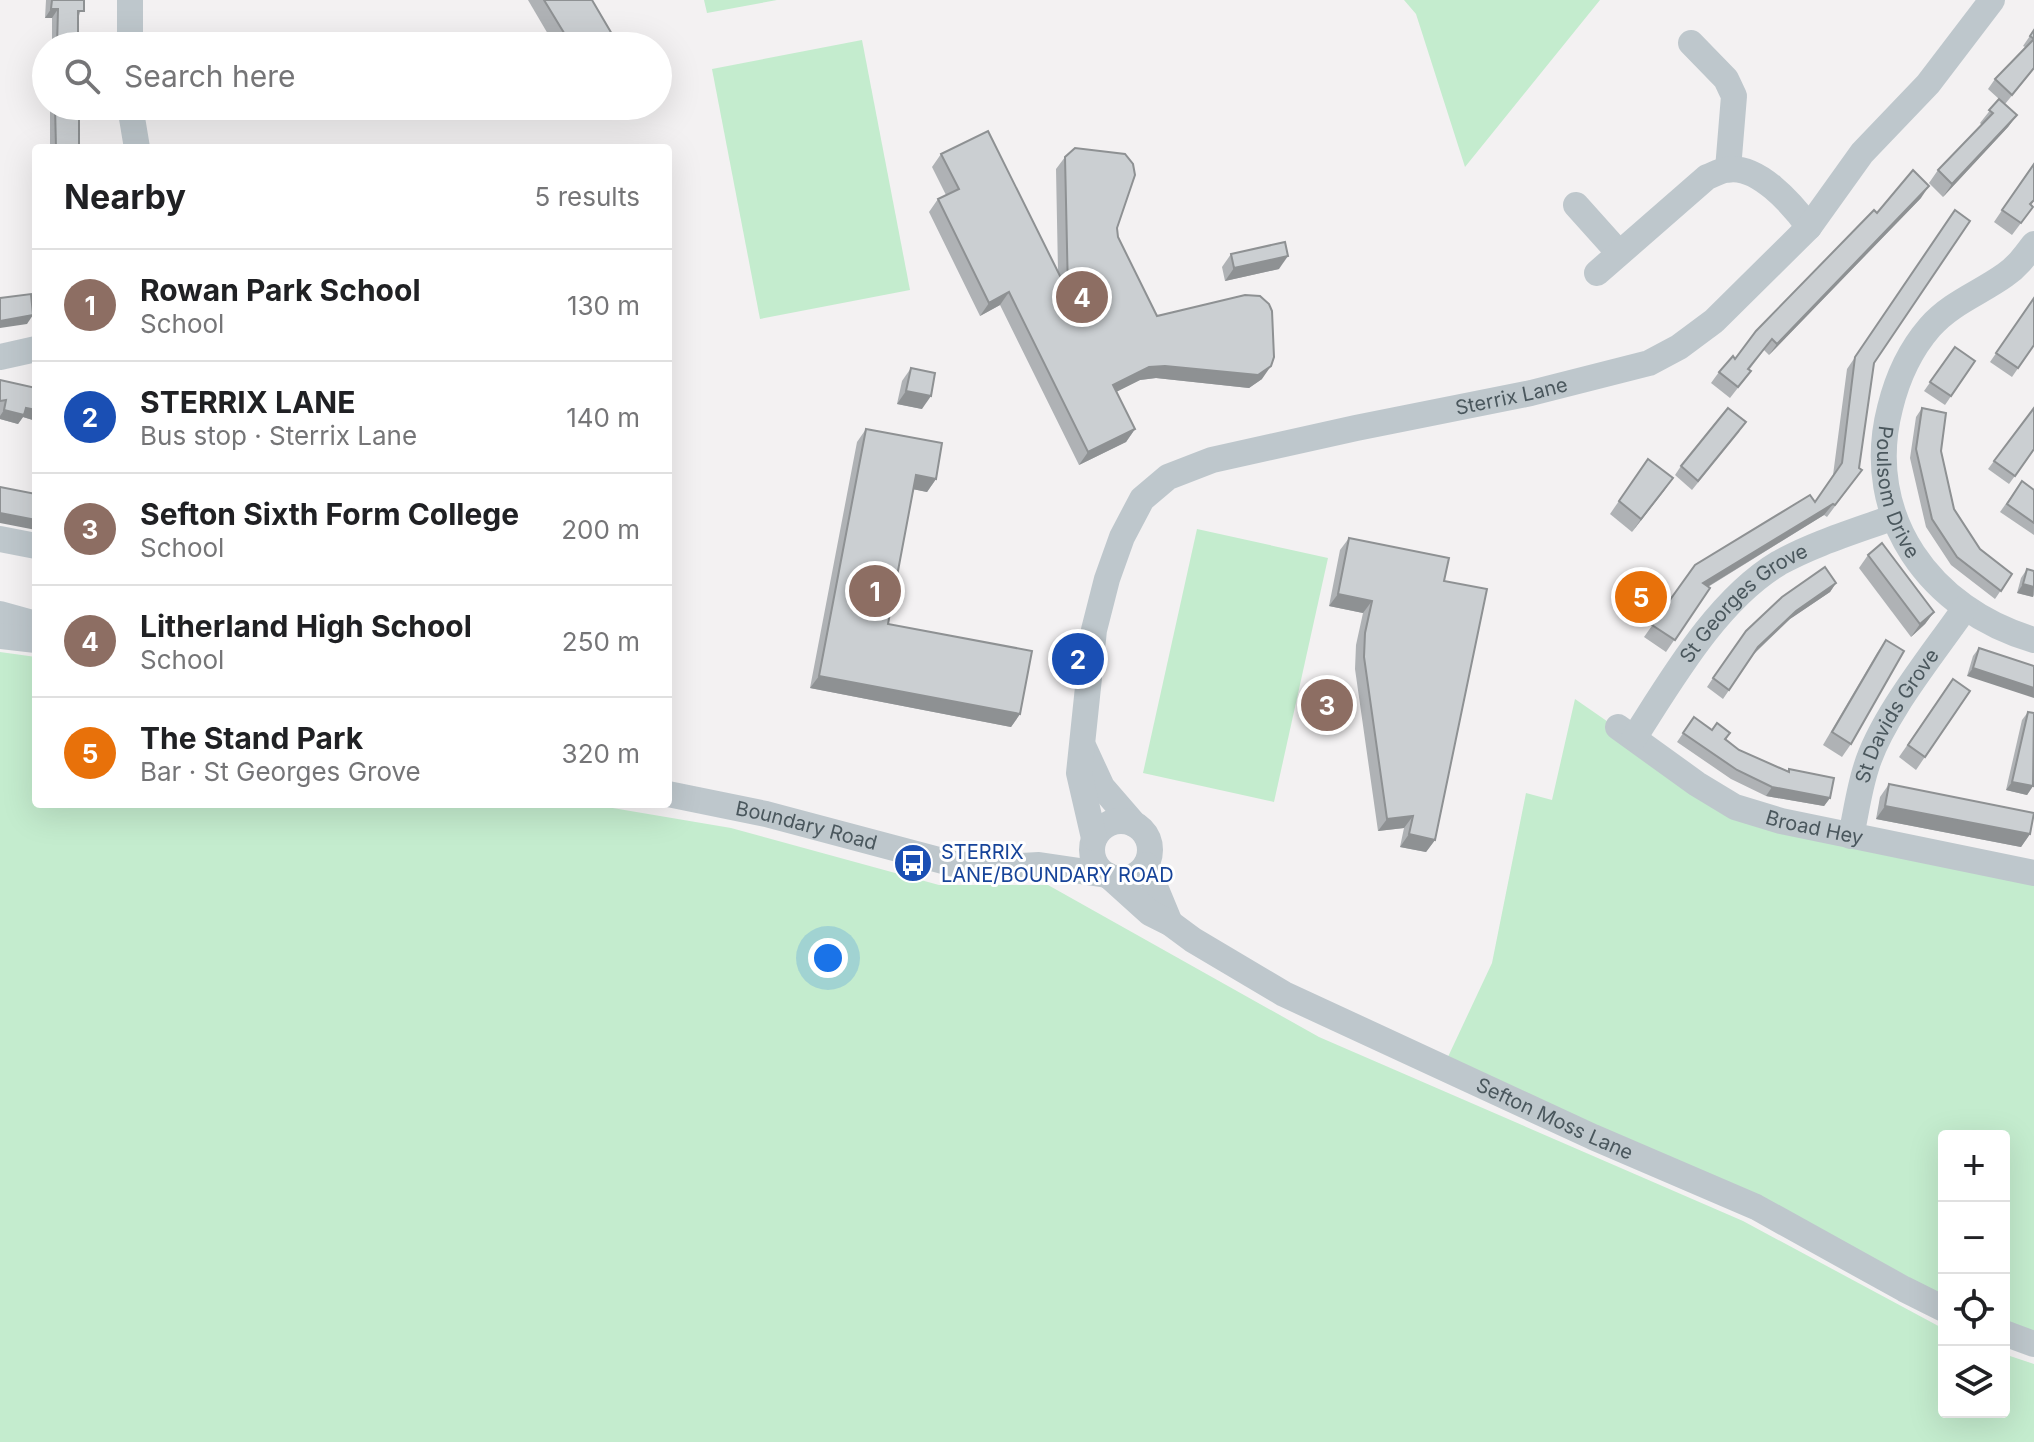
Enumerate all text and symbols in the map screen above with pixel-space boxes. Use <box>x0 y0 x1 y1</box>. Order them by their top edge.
search box <box>32 32 672 120</box>
icon: search <box>60 54 104 98</box>
text: Search here <box>124 58 296 94</box>
text: Nearby <box>64 176 186 217</box>
text: 5 results <box>535 181 640 212</box>
pin: 4 <box>1056 267 1108 327</box>
text: Rowan Park School <box>140 272 421 308</box>
text: 1 <box>84 290 96 321</box>
text: 130 m <box>567 290 640 321</box>
text: School <box>140 308 224 339</box>
street label: Sterrix Lane <box>1453 372 1570 420</box>
text: STERRIX LANE <box>140 384 355 420</box>
text: 2 <box>82 402 98 433</box>
text: 140 m <box>566 402 640 433</box>
text: Bus stop · Sterrix Lane <box>140 420 417 451</box>
street label: Poulsom Drive <box>1872 424 1925 563</box>
text: Sefton Sixth Form College <box>140 496 519 532</box>
text: 3 <box>82 514 98 545</box>
text: 200 m <box>561 514 640 545</box>
text: School <box>140 532 224 563</box>
street label: St Georges Grove <box>1675 539 1811 667</box>
pin: 1 <box>849 561 901 621</box>
pin: 5 <box>1615 567 1667 627</box>
text: Litherland High School <box>140 608 472 644</box>
text: 4 <box>81 626 99 657</box>
text: 250 m <box>562 626 640 657</box>
pin: 2 <box>1052 629 1104 689</box>
text: School <box>140 644 224 675</box>
street label: St Davids Grove <box>1850 644 1944 786</box>
pin: 3 <box>1301 675 1353 735</box>
text: The Stand Park <box>140 720 363 756</box>
text: 5 <box>82 738 98 769</box>
text: 320 m <box>562 738 640 769</box>
text: Bar · St Georges Grove <box>140 756 421 787</box>
street label: Boundary Road <box>734 796 880 855</box>
street label: Broad Hey <box>1763 805 1865 850</box>
place label: STERRIX LANE/BOUNDARY ROAD <box>941 840 1174 887</box>
bus stop icon: STERRIX LANE/BOUNDARY ROAD <box>892 842 934 884</box>
your location <box>808 938 848 978</box>
street label: Sefton Moss Lane <box>1472 1073 1637 1165</box>
map controls <box>1938 1130 2010 1418</box>
button: + <box>1938 1130 2010 1202</box>
button: − <box>1938 1202 2010 1274</box>
button: locate <box>1938 1274 2010 1346</box>
button: layers <box>1938 1346 2010 1418</box>

